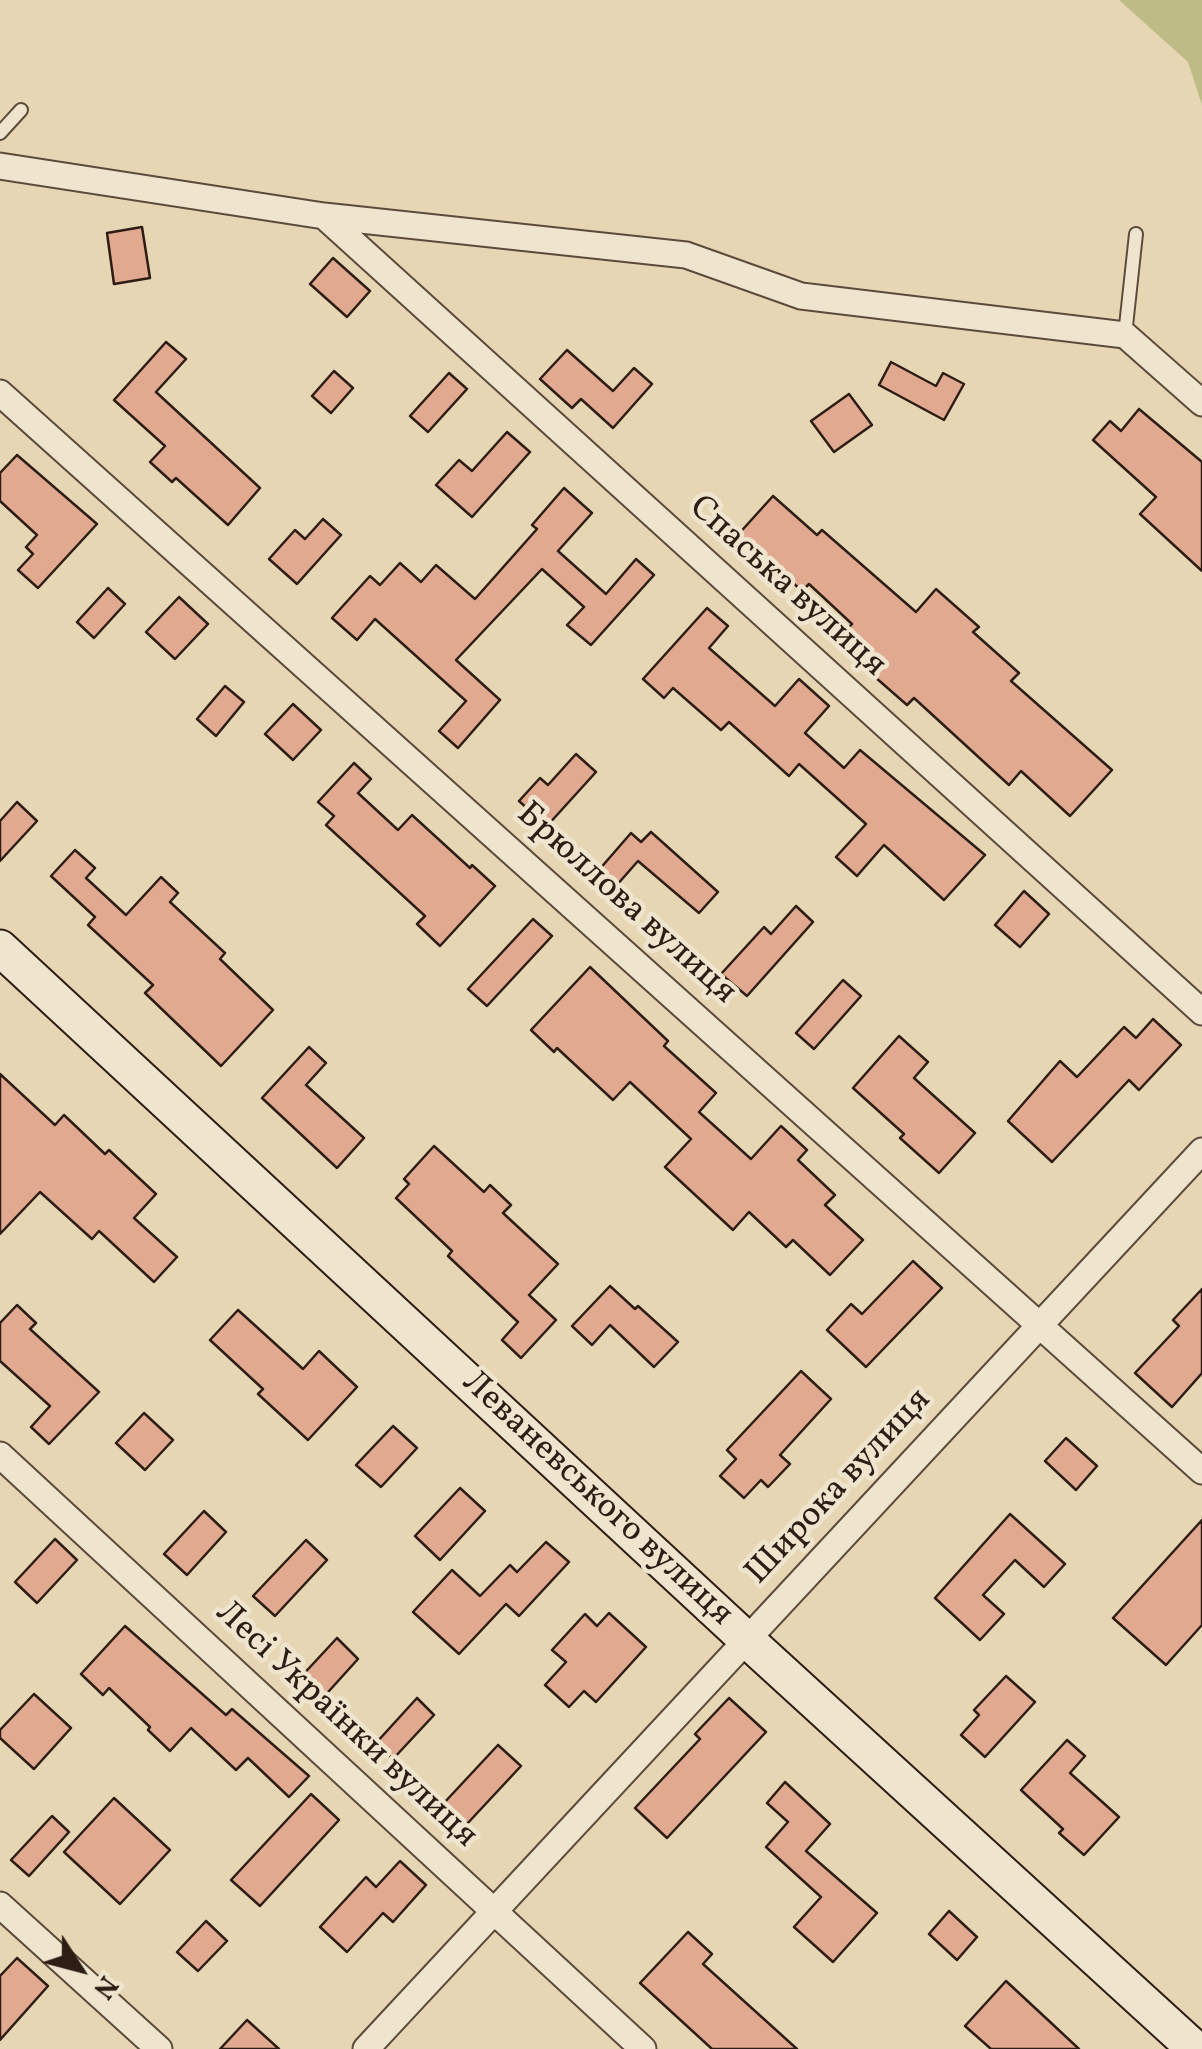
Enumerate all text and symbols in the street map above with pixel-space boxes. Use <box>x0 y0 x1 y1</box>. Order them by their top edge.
street label: Спаська вулиця <box>679 488 893 688</box>
street label: Брюллова вулиця <box>506 795 744 1015</box>
street label: Леваневського вулиця <box>452 1363 740 1637</box>
street label: Широка вулиця <box>738 1381 942 1595</box>
street label: Лесі Українки вулиця <box>205 1594 485 1858</box>
north arrow <box>30 1919 130 2019</box>
text: N <box>83 1967 126 2007</box>

